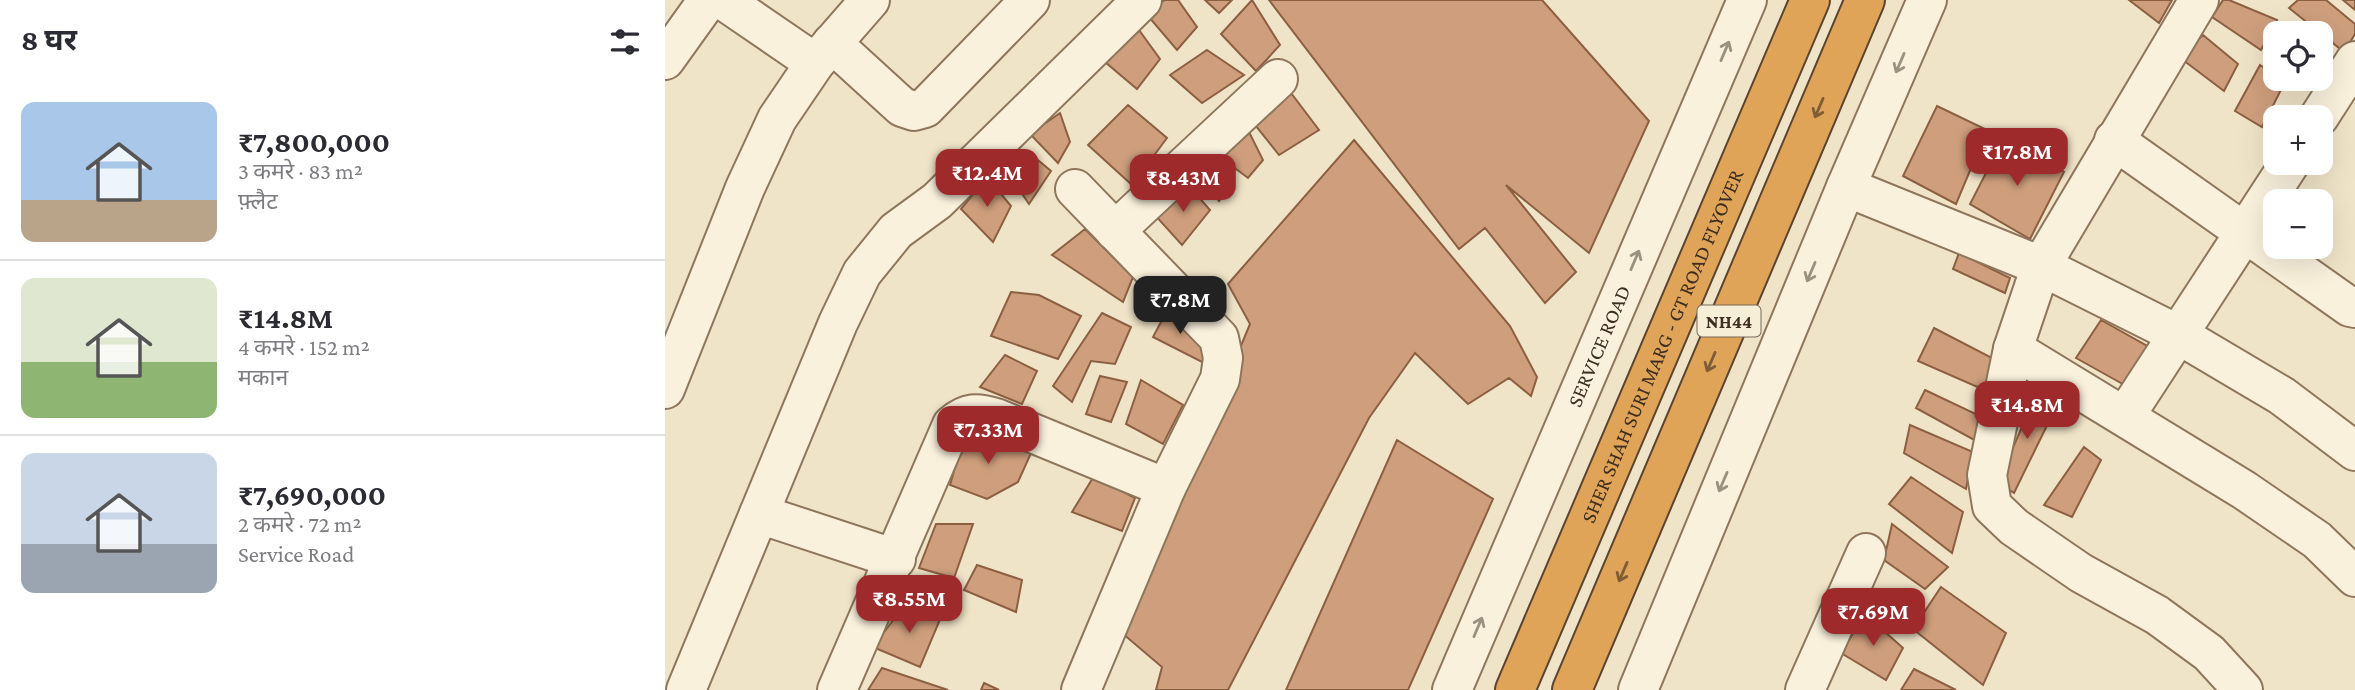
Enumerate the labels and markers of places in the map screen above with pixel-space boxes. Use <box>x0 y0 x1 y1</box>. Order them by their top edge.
pin: ₹17.8M <box>1960 128 2074 188</box>
pin: ₹12.4M <box>930 150 1044 209</box>
pin: ₹8.43M <box>1126 154 1240 214</box>
pin: ₹7.8M <box>1131 276 1229 336</box>
pin: ₹14.8M <box>1970 382 2084 441</box>
pin: ₹7.33M <box>931 406 1045 466</box>
pin: ₹8.55M <box>852 576 966 635</box>
pin: ₹7.69M <box>1816 588 1930 648</box>

